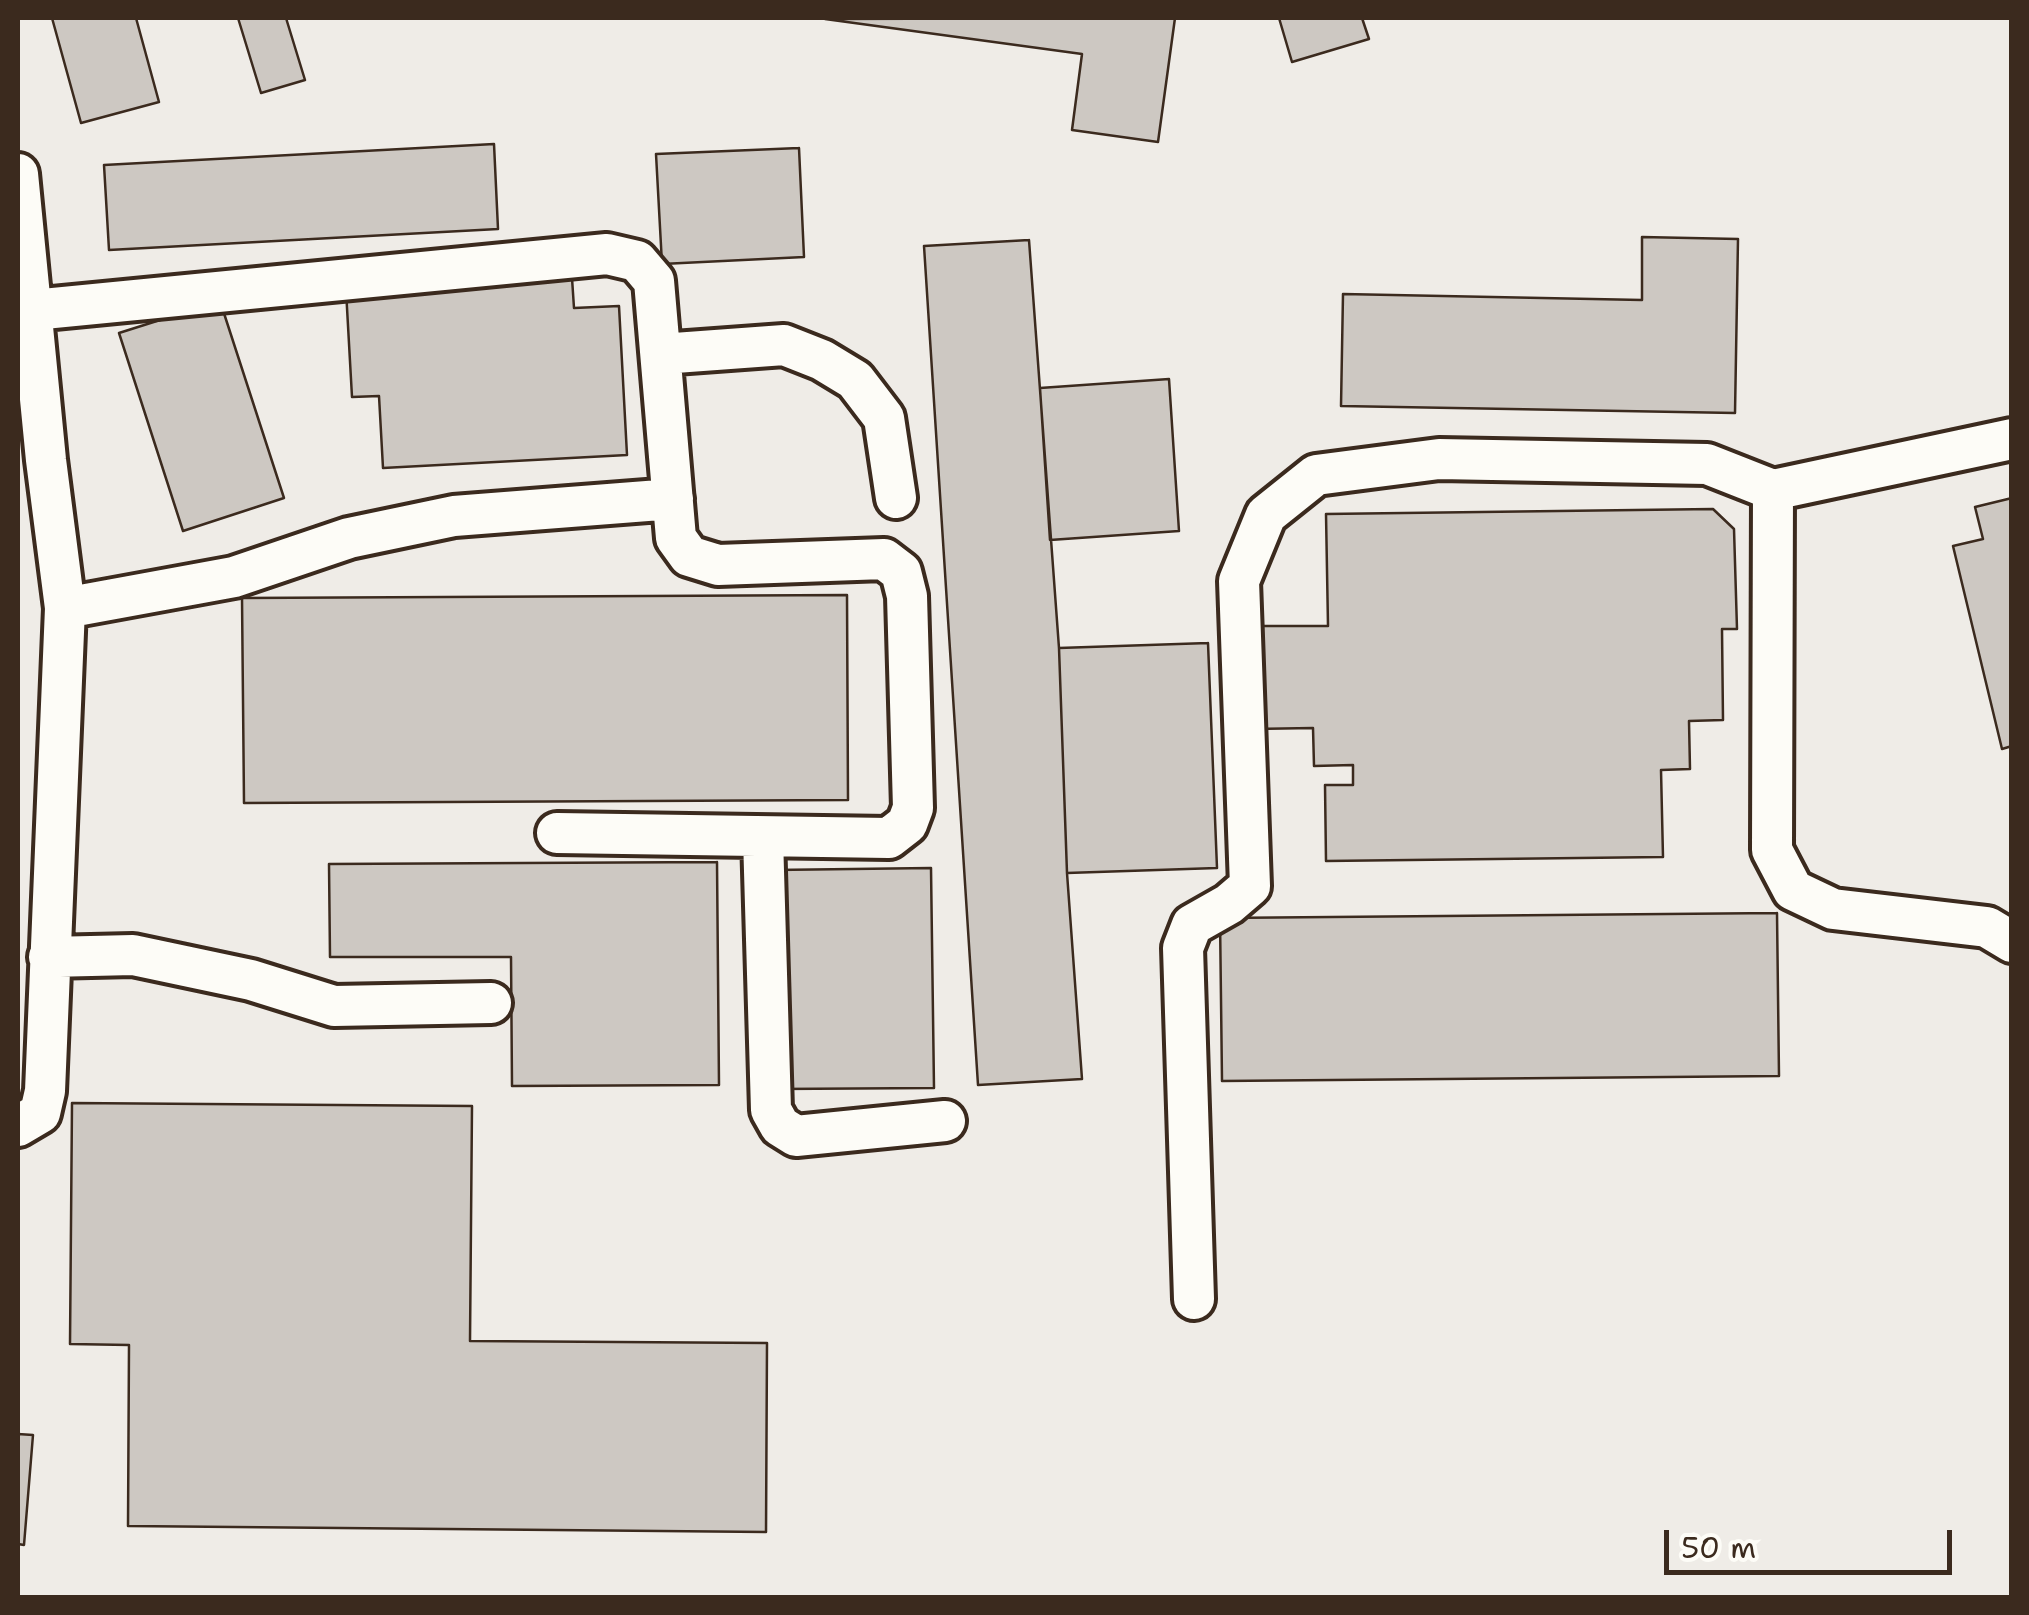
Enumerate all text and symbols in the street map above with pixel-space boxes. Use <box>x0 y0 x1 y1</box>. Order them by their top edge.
scale bar <box>1669 1510 1956 1572</box>
text: 50 m <box>1681 1527 1756 1568</box>

